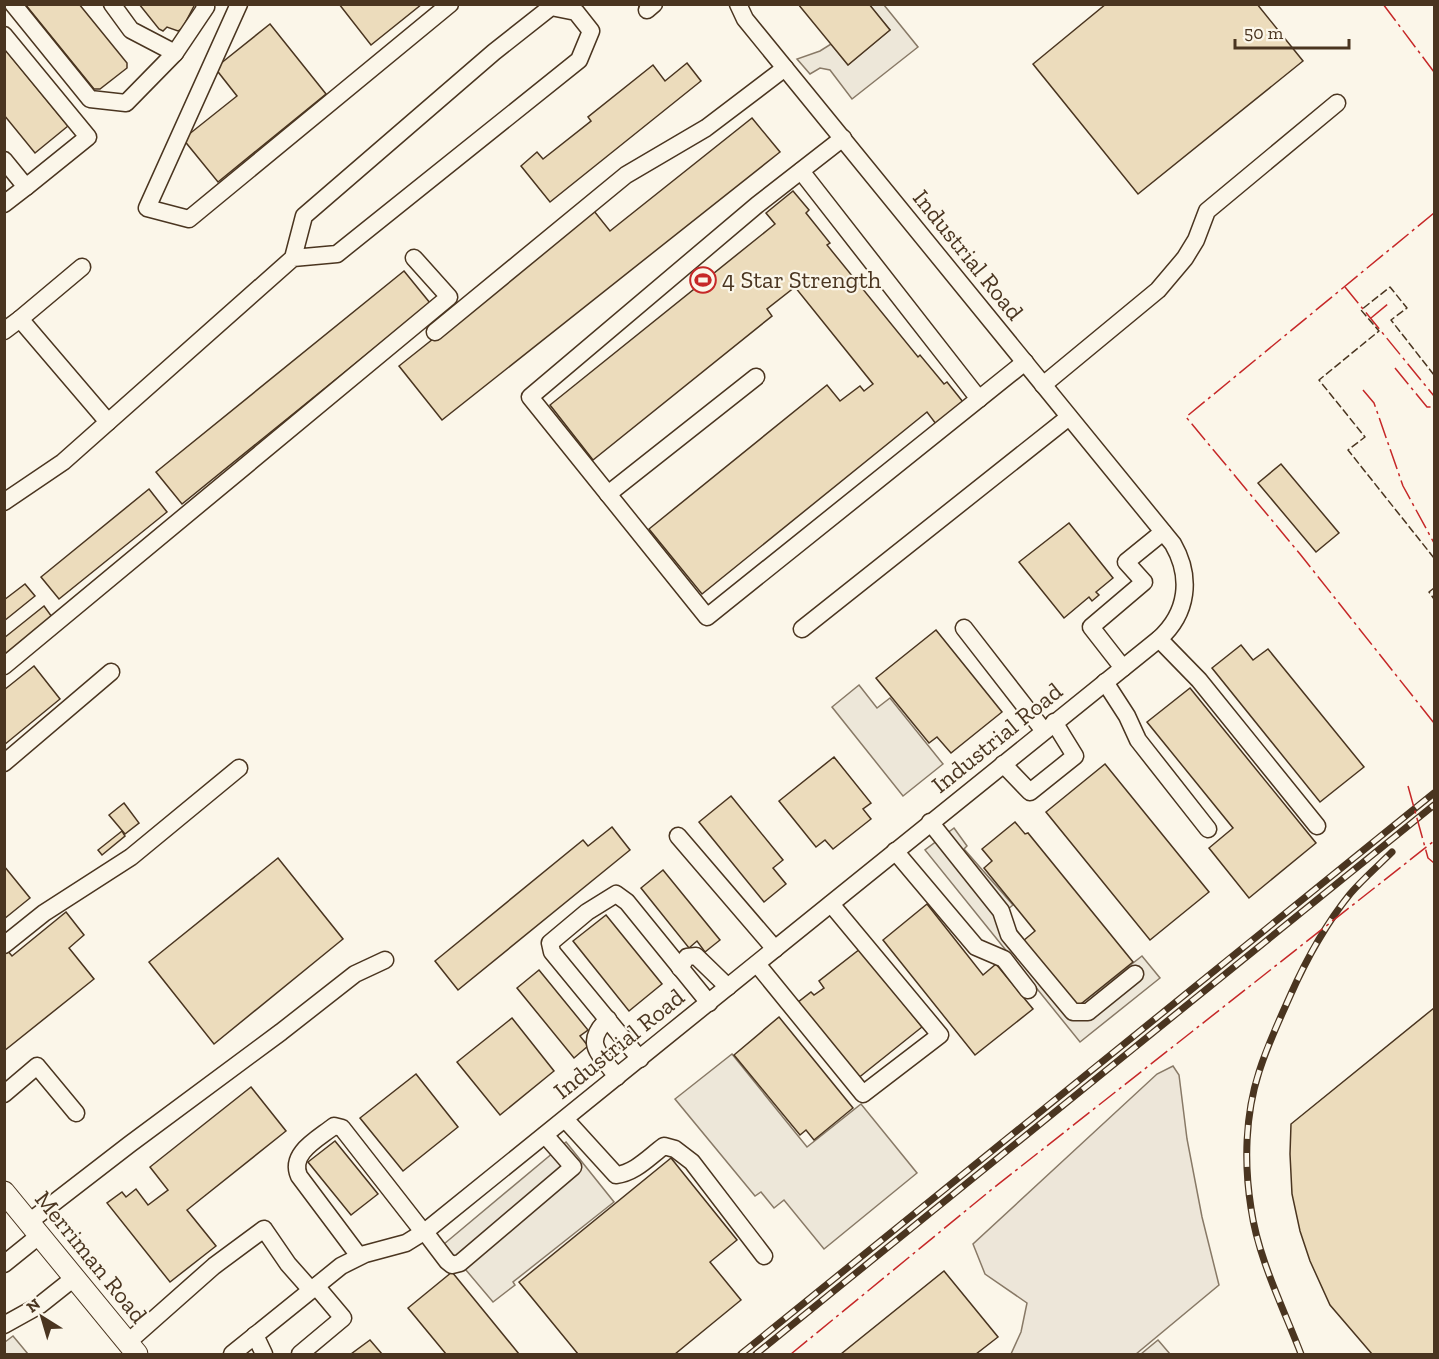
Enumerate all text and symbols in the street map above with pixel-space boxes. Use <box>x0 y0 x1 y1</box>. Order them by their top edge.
scale bar <box>1235 12 1349 50</box>
text: 50 m <box>1244 22 1284 44</box>
street label: Industrial Road <box>907 184 1030 326</box>
sports icon: 4 Star Strength <box>688 265 718 295</box>
place label: 4 Star Strength <box>722 265 882 294</box>
street label: Industrial Road <box>926 676 1068 799</box>
street label: Industrial Road <box>548 982 690 1105</box>
street label: Merriman Road <box>29 1185 154 1329</box>
north arrow <box>12 1287 72 1347</box>
text: N <box>23 1294 44 1317</box>

